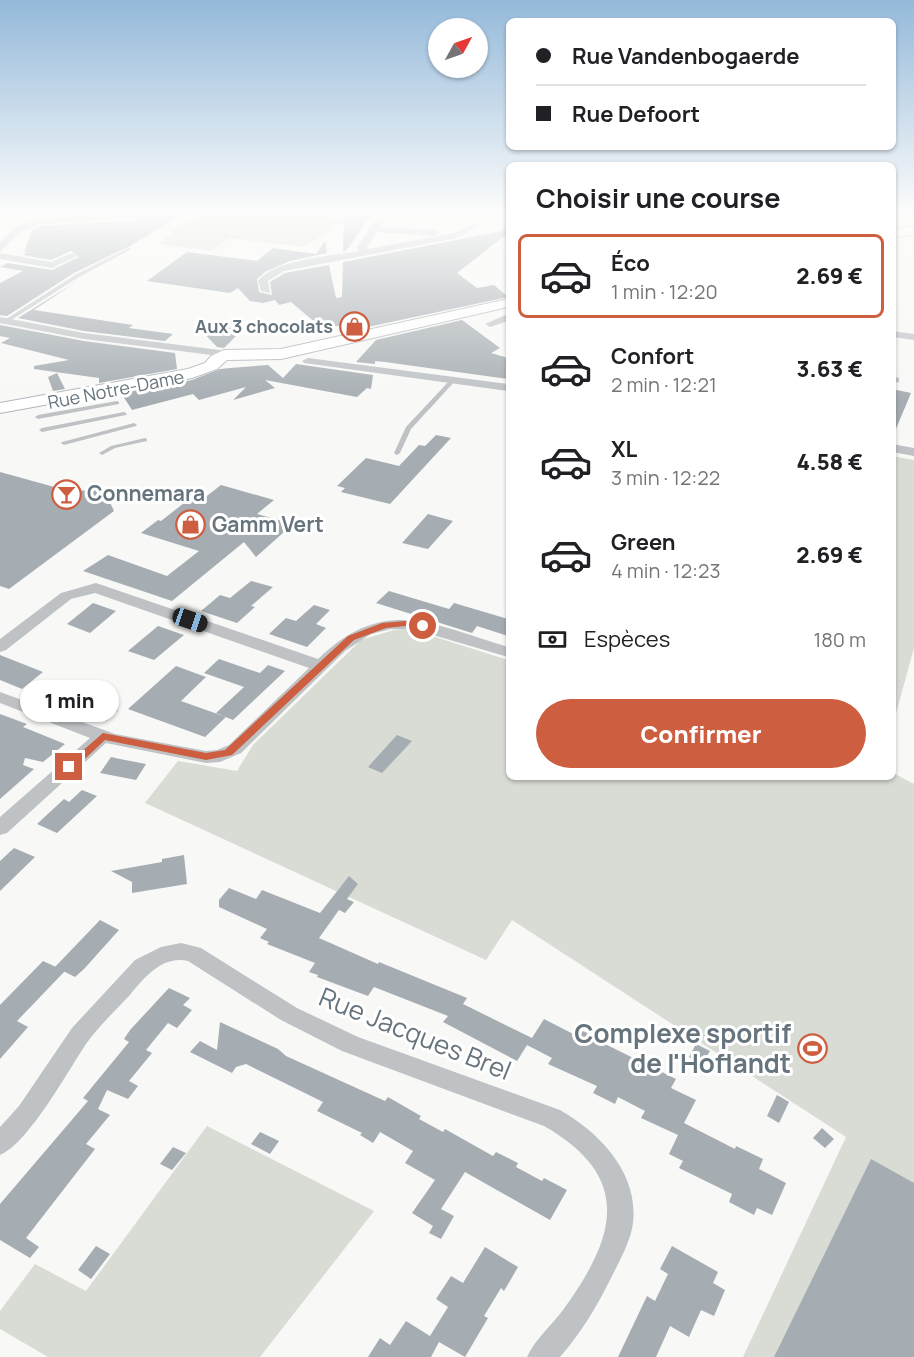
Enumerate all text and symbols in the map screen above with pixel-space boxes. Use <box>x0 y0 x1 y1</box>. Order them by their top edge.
north arrow <box>428 18 488 78</box>
map controls <box>428 18 488 78</box>
text: Rue Vandenbogaerde <box>572 41 800 71</box>
text: Rue Defoort <box>572 99 700 129</box>
text: Choisir une course <box>536 179 780 216</box>
text: Éco <box>611 248 650 278</box>
icon: car <box>539 249 593 303</box>
text: 2.69 € <box>796 261 863 291</box>
text: 1 min · 12:20 <box>611 278 718 305</box>
shop icon: Aux 3 chocolats <box>338 311 370 343</box>
place label: Aux 3 chocolats <box>195 314 333 338</box>
text: Confort <box>611 341 694 371</box>
icon: car <box>539 342 593 396</box>
text: 3.63 € <box>797 354 863 384</box>
street label: Rue Notre-Dame <box>46 364 186 414</box>
text: 2 min · 12:21 <box>611 371 717 398</box>
text: XL <box>611 434 637 464</box>
icon: car <box>539 435 593 489</box>
text: 4.58 € <box>797 447 863 477</box>
text: 3 min · 12:22 <box>611 464 720 491</box>
bar icon: Connemara <box>50 478 82 510</box>
place label: Connemara <box>87 479 205 507</box>
shop icon: Gamm Vert <box>175 509 207 541</box>
place label: Gamm Vert <box>212 510 324 538</box>
text: Green <box>611 527 676 557</box>
icon: car <box>539 528 593 582</box>
text: 2.69 € <box>796 540 863 570</box>
text: 4 min · 12:23 <box>611 557 720 584</box>
car <box>170 606 210 634</box>
route start <box>409 612 436 639</box>
icon: cash <box>536 623 569 656</box>
text: Espèces <box>584 624 670 654</box>
text: 180 m <box>813 626 866 653</box>
callout: 1 min <box>20 680 118 722</box>
text: 1 min <box>44 687 95 714</box>
button: Confirmer <box>536 699 866 768</box>
route end <box>55 753 82 780</box>
street label: Rue Jacques Brel <box>314 978 517 1088</box>
place label: Complexe sportif de l'Hoflandt <box>574 1015 791 1081</box>
sports icon: Complexe sportif de l'Hoflandt <box>796 1033 828 1065</box>

